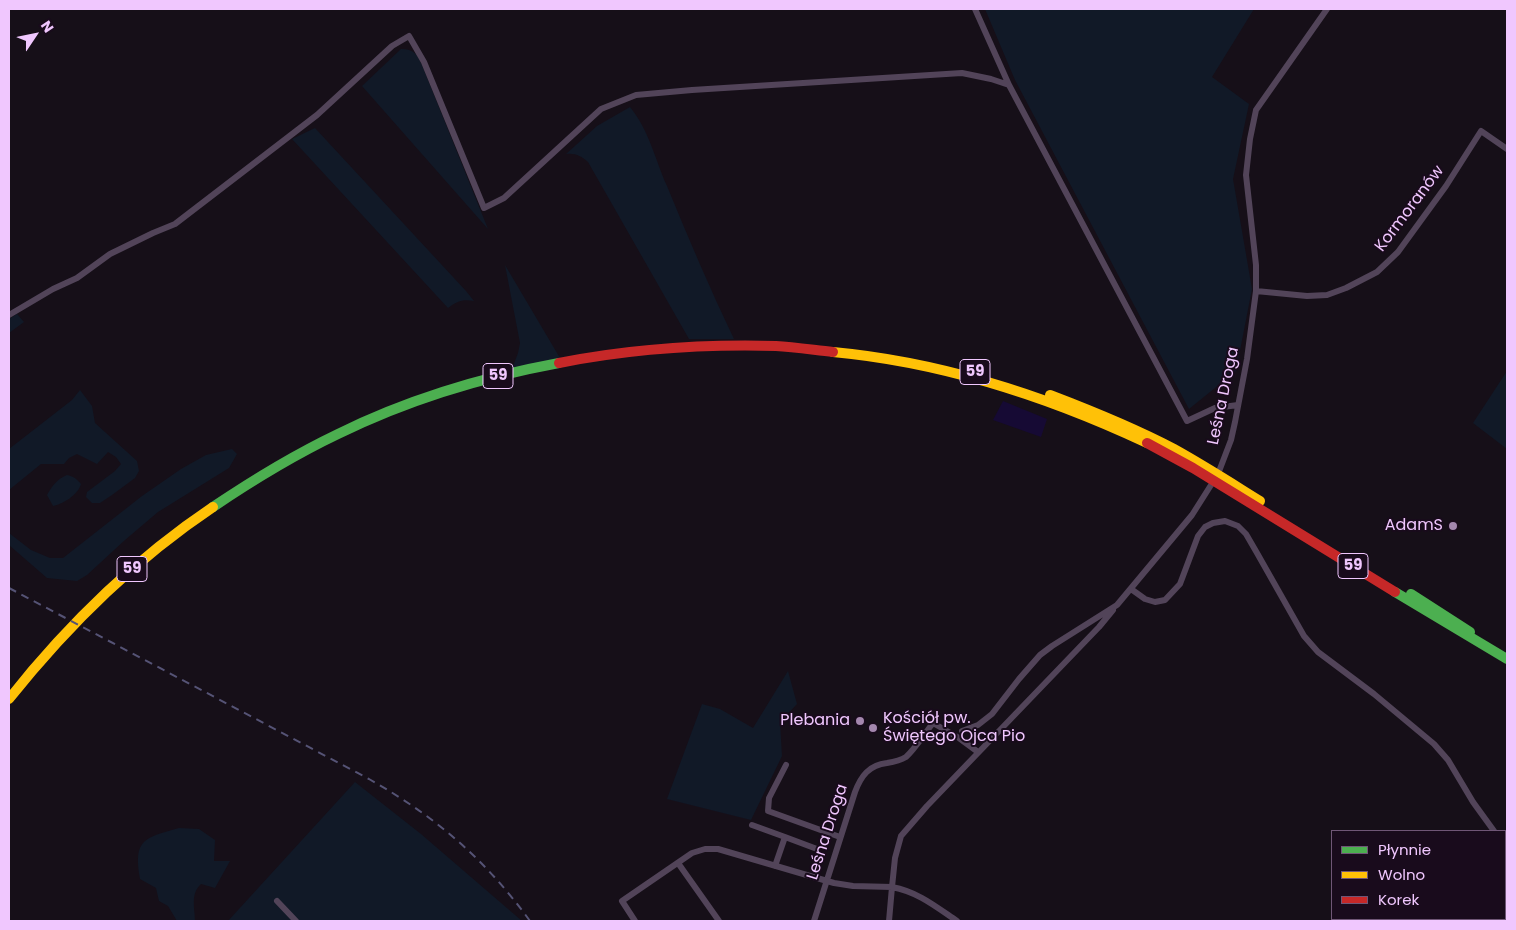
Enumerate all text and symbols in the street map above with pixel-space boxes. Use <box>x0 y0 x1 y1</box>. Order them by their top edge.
north arrow <box>10 10 60 60</box>
text: N <box>36 17 59 37</box>
street label: Kormoranów <box>1371 162 1449 256</box>
street label: Leśna Droga <box>1204 345 1244 447</box>
road number: 59 <box>960 360 990 384</box>
road number: 59 <box>483 364 513 388</box>
place label: AdamS <box>1385 516 1443 536</box>
marker: AdamS <box>1447 520 1459 532</box>
road number: 59 <box>1338 554 1368 578</box>
road number: 59 <box>117 556 147 582</box>
place label: Kościół pw. Świętego Ojca Pio <box>883 709 1025 747</box>
place label: Plebania <box>780 711 850 731</box>
marker: Plebania <box>854 715 866 727</box>
marker: Kościół pw. Świętego Ojca Pio <box>867 722 879 734</box>
street label: Leśna Droga <box>803 782 853 882</box>
legend <box>1331 830 1506 920</box>
text: Płynnie <box>1378 839 1431 860</box>
text: Wolno <box>1378 864 1425 885</box>
text: Korek <box>1378 889 1419 910</box>

